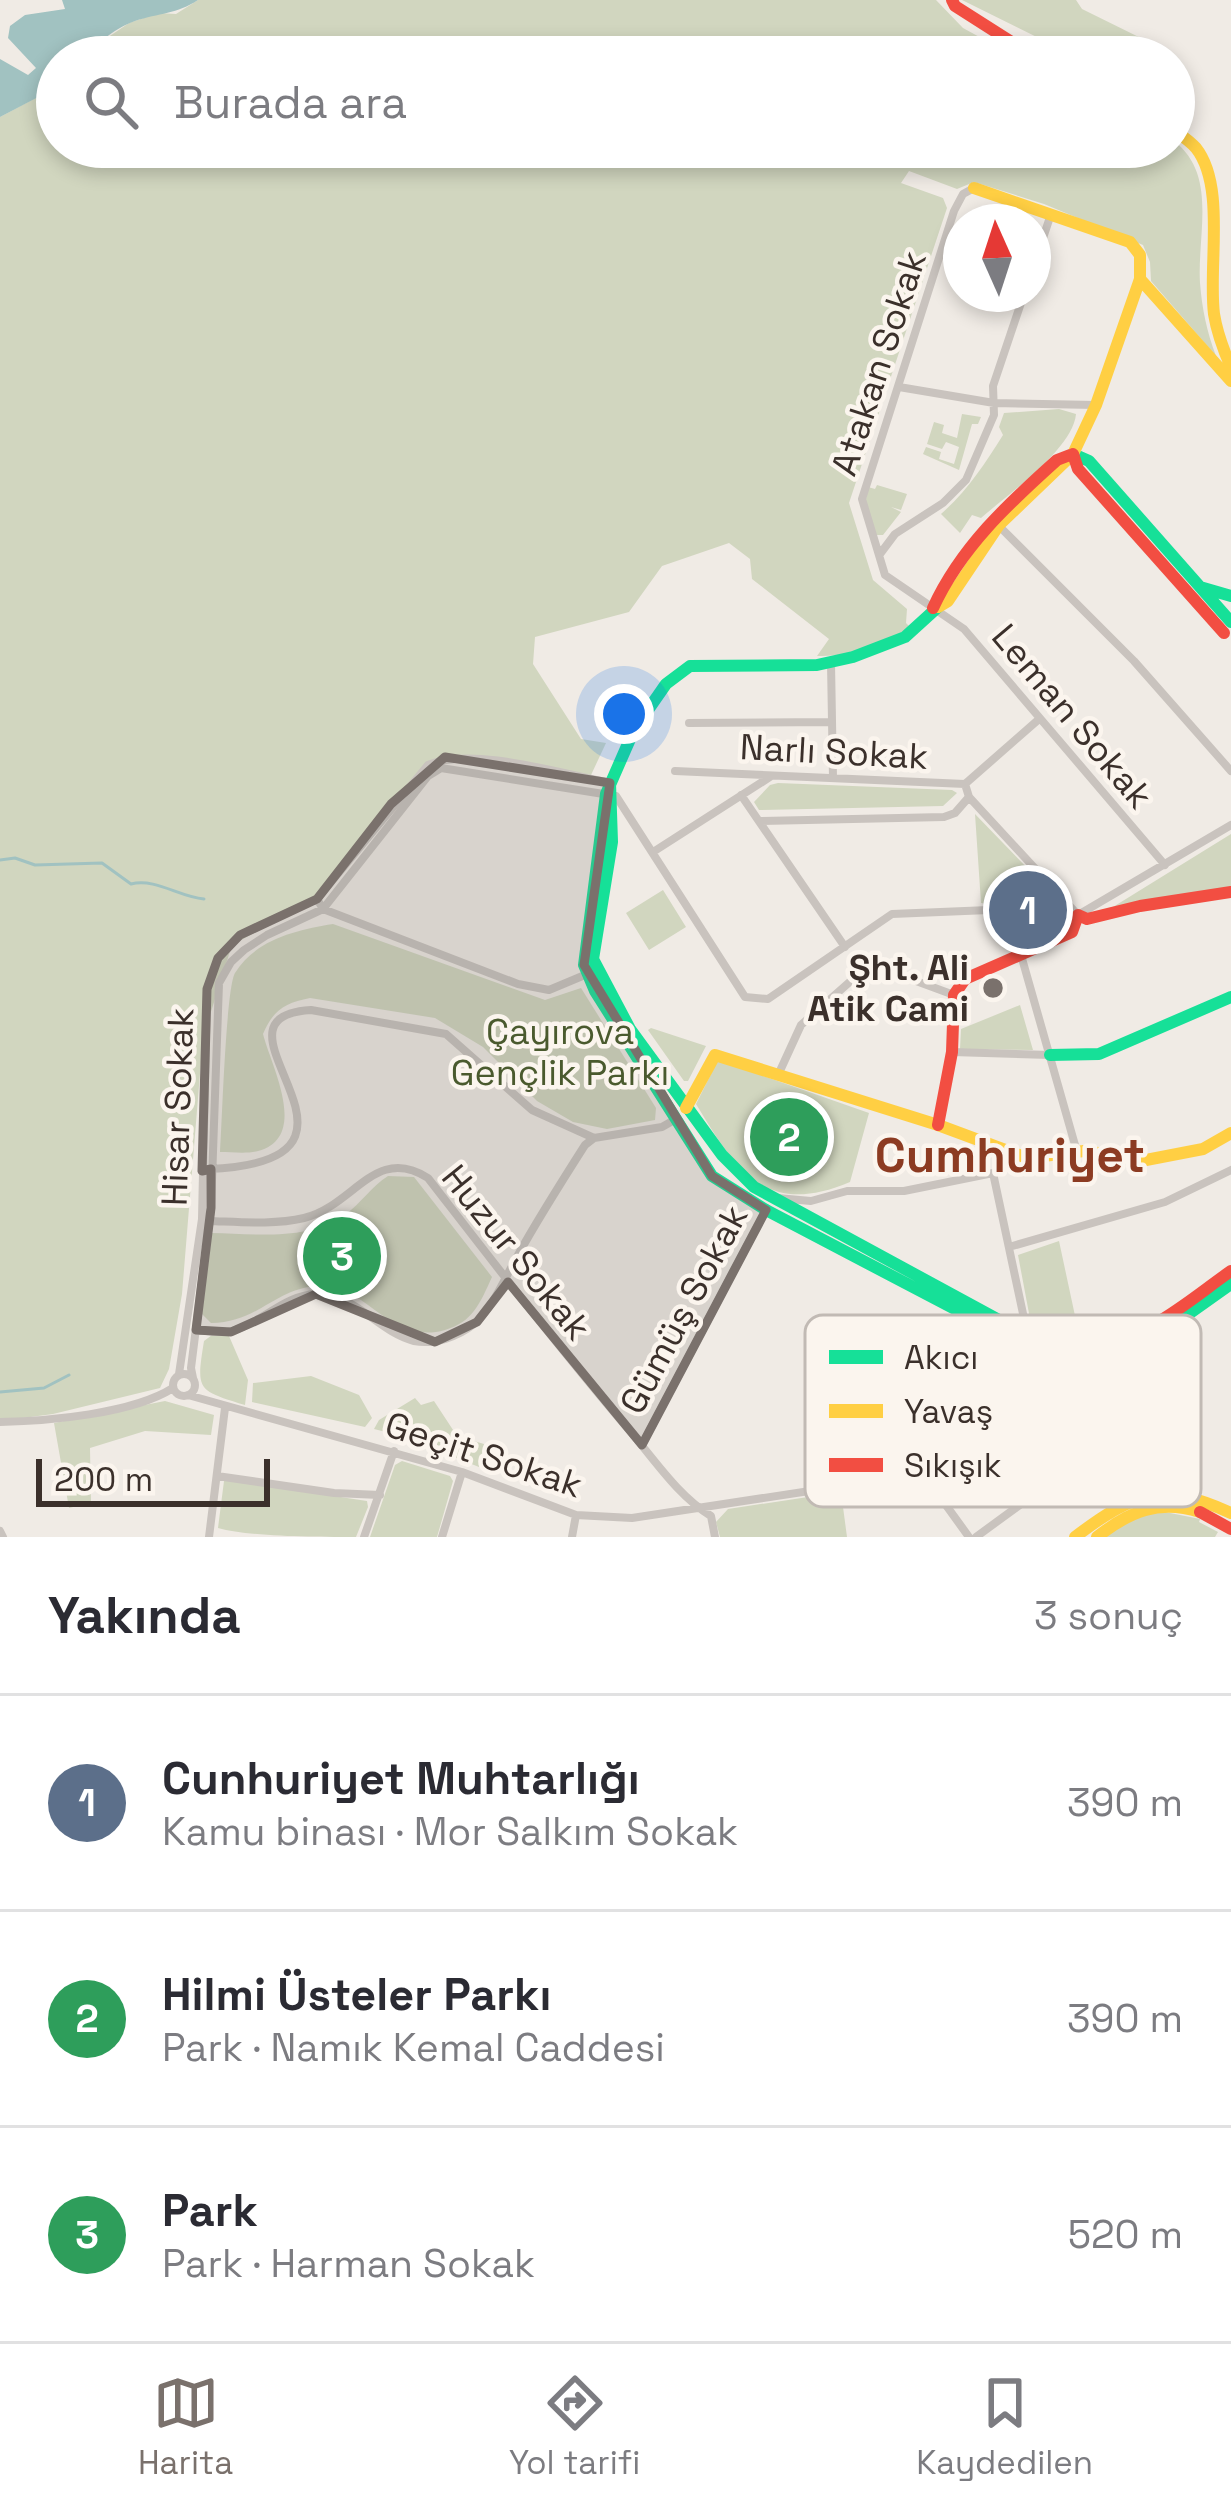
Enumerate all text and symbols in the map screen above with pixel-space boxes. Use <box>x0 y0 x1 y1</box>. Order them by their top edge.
search box <box>36 36 1195 168</box>
icon: search <box>78 69 144 135</box>
text: Burada ara <box>174 74 407 131</box>
north arrow <box>943 204 1051 312</box>
street label: Atakan Sokak <box>821 245 937 481</box>
street label: Leman Sokak <box>982 615 1163 818</box>
your location <box>594 684 654 744</box>
street label: Narlı Sokak <box>739 724 929 780</box>
pin: 1 <box>989 865 1067 955</box>
place label: Şht. Ali Atik Cami <box>807 945 969 1032</box>
marker: Şht. Ali Atik Cami <box>980 975 1006 1001</box>
street label: Hisar Sokak <box>152 1007 204 1207</box>
park label: Çayırova Gençlik Parkı <box>451 1009 669 1096</box>
pin: 2 <box>750 1092 828 1182</box>
district label: Cumhuriyet <box>875 1125 1145 1186</box>
street label: Huzur Sokak <box>431 1156 601 1350</box>
street label: Gümüş Sokak <box>610 1197 758 1422</box>
pin: 3 <box>303 1211 381 1301</box>
legend <box>805 1315 1201 1507</box>
text: Akıcı <box>904 1337 978 1379</box>
text: Yavaş <box>904 1391 993 1433</box>
street label: Geçit Sokak <box>379 1401 588 1508</box>
text: Sıkışık <box>904 1445 1002 1487</box>
scale bar <box>36 1453 270 1506</box>
text: 200 m <box>54 1459 153 1501</box>
text: Yakında <box>48 1583 241 1648</box>
text: 3 sonuç <box>1034 1591 1183 1640</box>
text: Cunhuriyet Muhtarlığı <box>162 1750 640 1807</box>
text: 1 <box>78 1778 96 1827</box>
text: 390 m <box>1067 1778 1183 1827</box>
text: Kamu binası · Mor Salkım Sokak <box>162 1807 738 1856</box>
text: Hilmi Üsteler Parkı <box>162 1966 551 2023</box>
text: 2 <box>75 1994 99 2043</box>
text: 390 m <box>1067 1994 1183 2043</box>
text: Park · Namık Kemal Caddesi <box>162 2023 665 2072</box>
text: Park <box>162 2182 258 2239</box>
text: 3 <box>75 2210 99 2259</box>
text: 520 m <box>1068 2210 1183 2259</box>
text: Park · Harman Sokak <box>162 2239 535 2288</box>
tab: Harita <box>138 2370 233 2484</box>
tab: Yol tarifi <box>509 2370 640 2484</box>
tab: Kaydedilen <box>916 2370 1093 2484</box>

